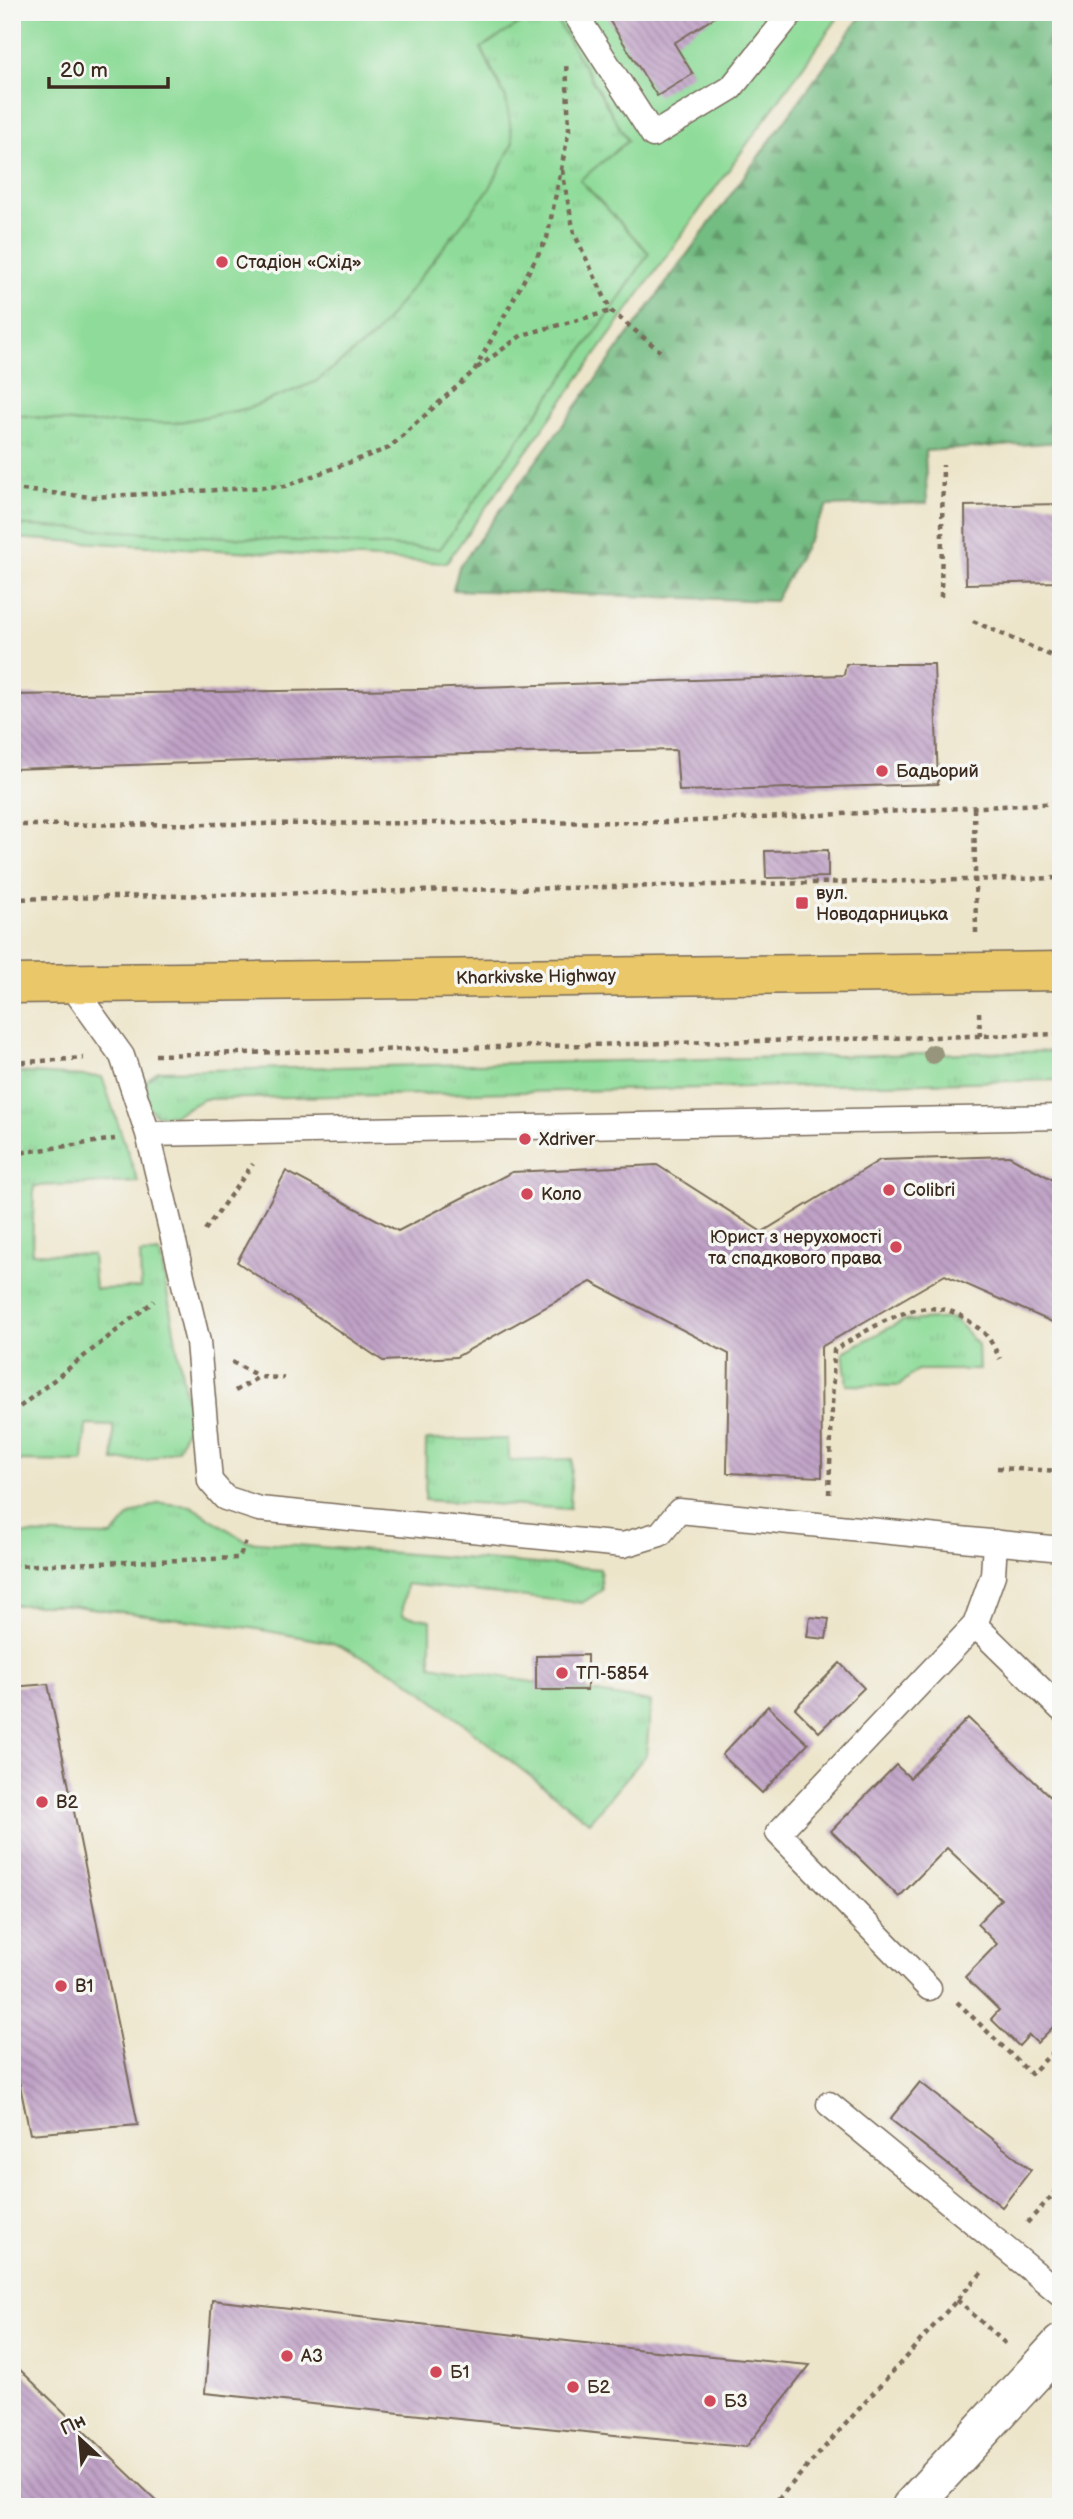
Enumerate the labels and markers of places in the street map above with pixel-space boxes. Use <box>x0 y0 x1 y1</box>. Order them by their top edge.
place label: Стадіон «Схід» <box>236 252 362 273</box>
marker: Стадіон «Схід» <box>214 254 230 270</box>
place label: Бадьорий <box>896 761 979 782</box>
marker: Бадьорий <box>874 763 890 779</box>
place label: вул. Новодарницька <box>816 883 949 925</box>
marker: вул. Новодарницька <box>794 895 810 911</box>
place label: Xdriver <box>538 1129 596 1150</box>
marker: Xdriver <box>517 1131 533 1147</box>
place label: Colibri <box>903 1180 955 1201</box>
marker: Colibri <box>881 1182 897 1198</box>
place label: Коло <box>541 1184 581 1205</box>
marker: Коло <box>519 1186 535 1202</box>
place label: Юрист з нерухомості та спадкового права <box>708 1227 882 1269</box>
marker: Юрист з нерухомості та спадкового права <box>888 1239 904 1255</box>
place label: ТП-5854 <box>576 1663 649 1684</box>
marker: ТП-5854 <box>554 1665 570 1681</box>
place label: В2 <box>56 1792 78 1813</box>
marker: В2 <box>34 1794 50 1810</box>
place label: В1 <box>75 1976 93 1997</box>
marker: В1 <box>53 1978 69 1994</box>
place label: А3 <box>300 2346 323 2367</box>
marker: А3 <box>279 2348 295 2364</box>
place label: Б1 <box>450 2362 469 2383</box>
marker: Б1 <box>428 2364 444 2380</box>
place label: Б2 <box>587 2377 610 2398</box>
marker: Б2 <box>565 2379 581 2395</box>
place label: Б3 <box>724 2391 748 2412</box>
marker: Б3 <box>702 2393 718 2409</box>

